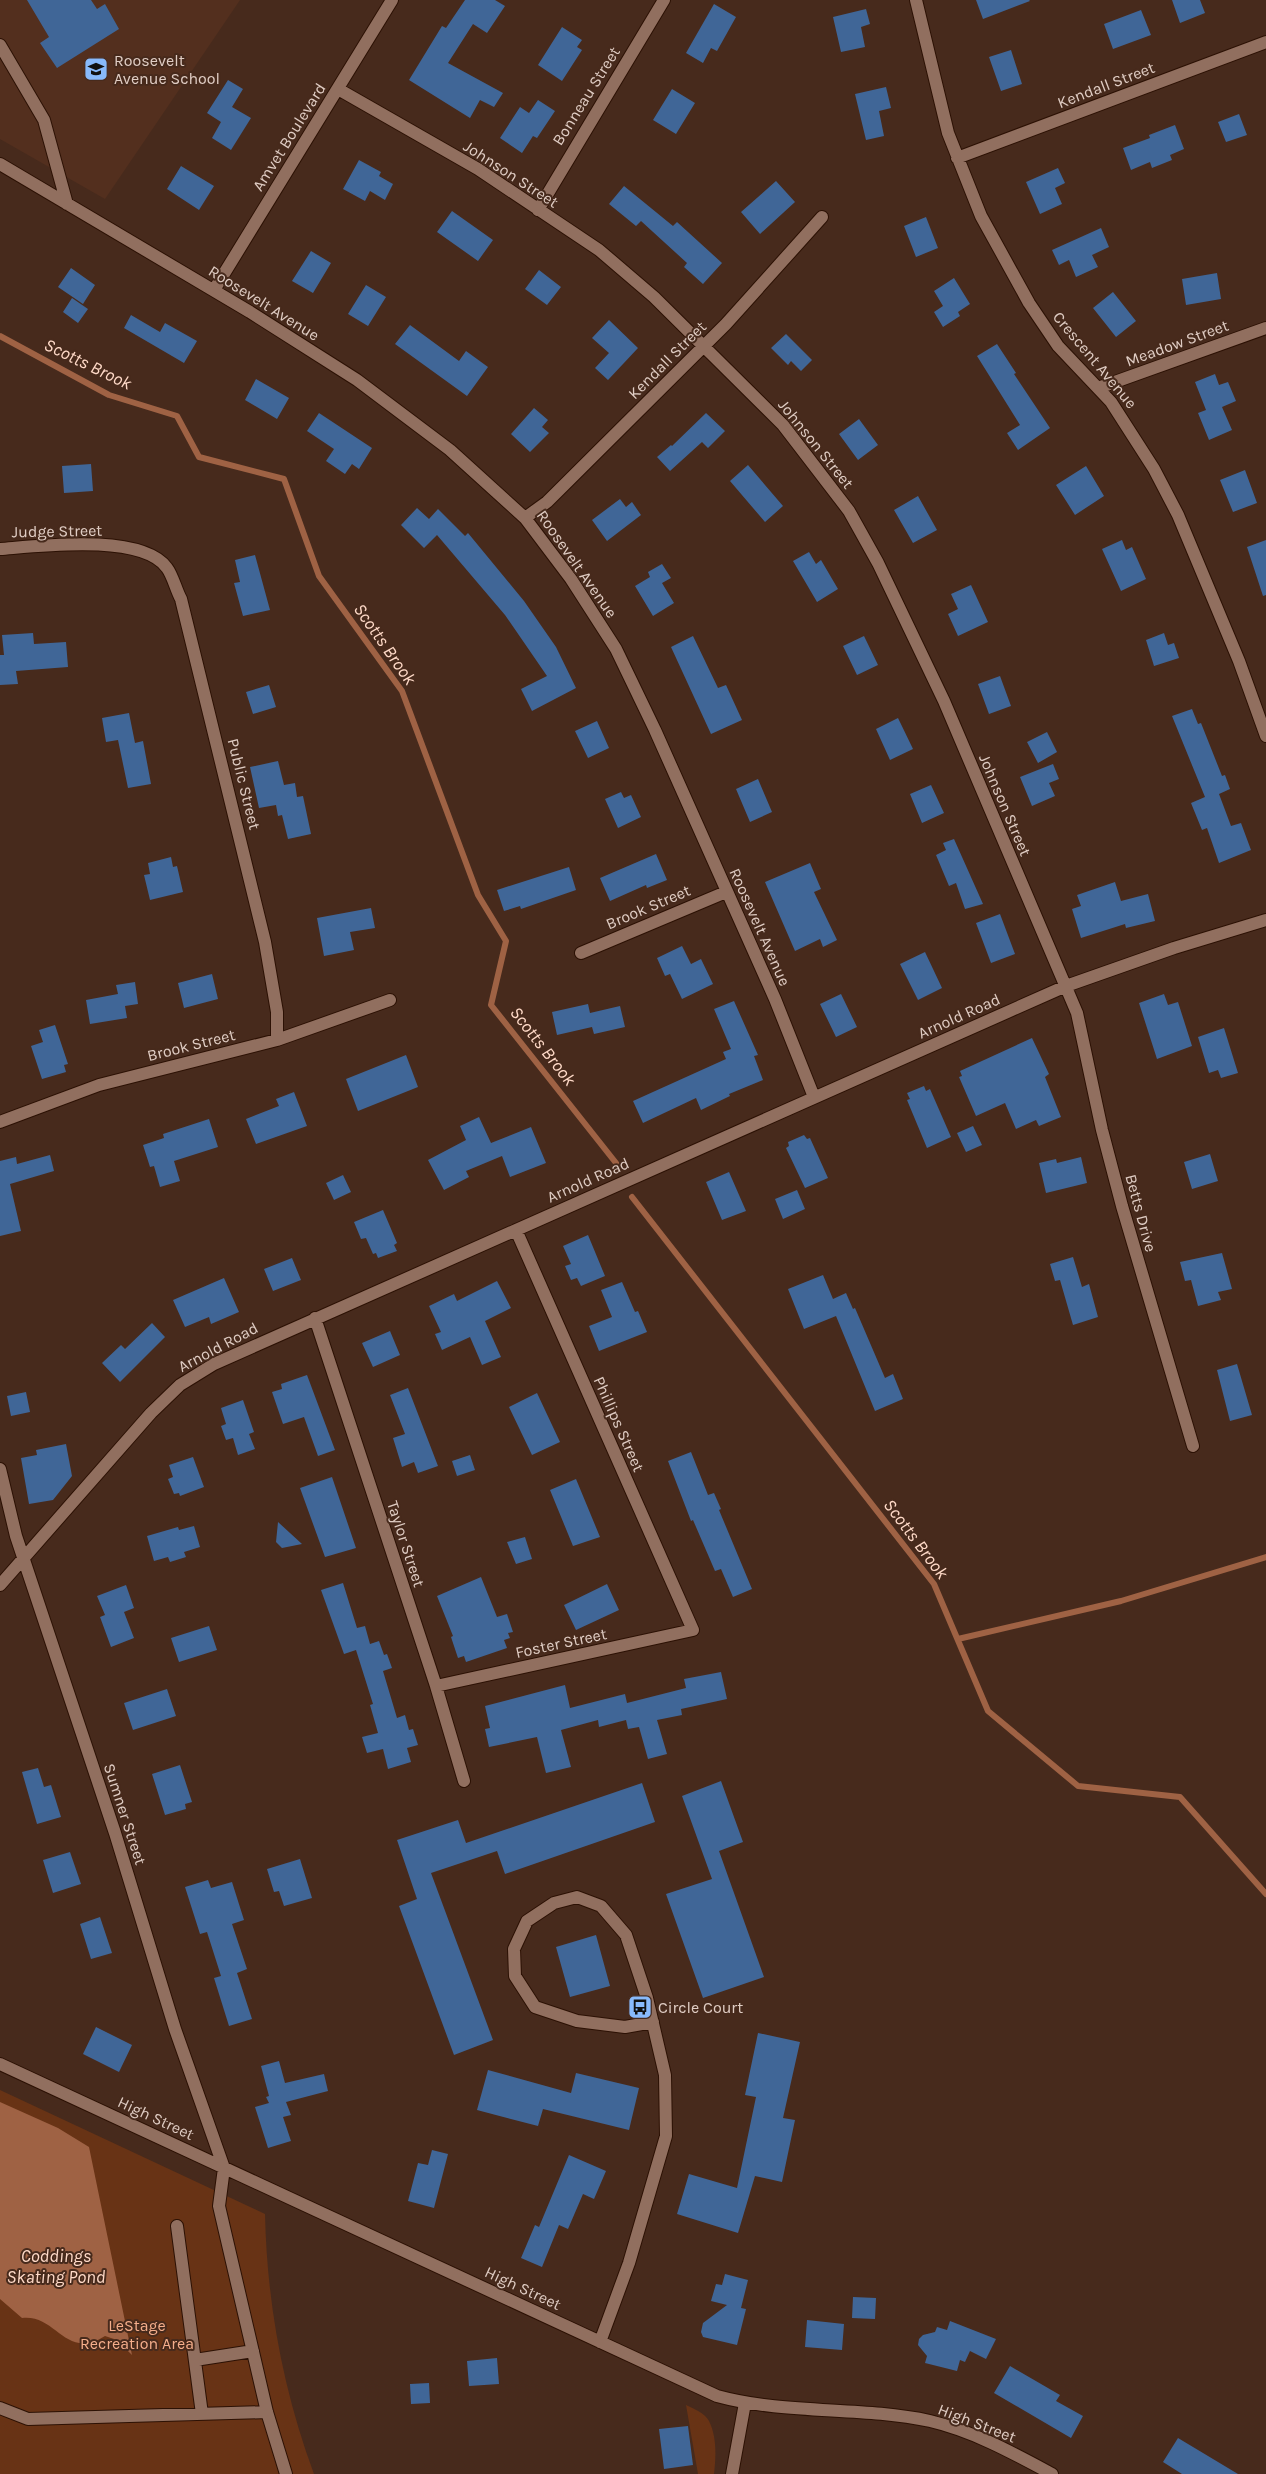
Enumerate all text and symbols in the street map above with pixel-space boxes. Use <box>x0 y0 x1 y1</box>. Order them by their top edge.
street label: Bonneau Street <box>548 43 624 149</box>
place label: Roosevelt Avenue School <box>114 51 220 88</box>
school or university icon: Roosevelt Avenue School <box>83 56 109 82</box>
street label: Kendall Street <box>1055 58 1157 112</box>
street label: Amvet Boulevard <box>248 80 330 194</box>
street label: Johnson Street <box>460 136 562 212</box>
street label: Roosevelt Avenue <box>205 261 323 345</box>
street label: Crescent Avenue <box>1049 308 1141 412</box>
street label: Meadow Street <box>1123 316 1231 370</box>
street label: Kendall Street <box>624 317 710 403</box>
water label: Scotts Brook <box>41 333 136 395</box>
street label: Johnson Street <box>774 396 858 492</box>
street label: Roosevelt Avenue <box>533 506 621 622</box>
street label: Judge Street <box>12 521 102 541</box>
water label: Scotts Brook <box>349 599 422 690</box>
street label: Public Street <box>224 736 264 832</box>
street label: Johnson Street <box>975 751 1035 859</box>
street label: Roosevelt Avenue <box>725 865 795 989</box>
street label: Brook Street <box>603 881 693 933</box>
street label: Arnold Road <box>915 989 1003 1043</box>
water label: Scotts Brook <box>505 1002 581 1091</box>
street label: Brook Street <box>145 1025 237 1065</box>
street label: Arnold Road <box>544 1153 632 1207</box>
street label: Betts Drive <box>1121 1172 1161 1254</box>
street label: Arnold Road <box>175 1318 261 1376</box>
street label: Phillips Street <box>589 1373 649 1475</box>
water label: Scotts Brook <box>879 1495 954 1584</box>
street label: Taylor Street <box>383 1498 429 1590</box>
street label: Foster Street <box>514 1624 608 1662</box>
street label: Sumner Street <box>100 1761 150 1867</box>
bus stop icon: Circle Court <box>627 1994 653 2020</box>
place label: Circle Court <box>658 1998 743 2017</box>
street label: High Street <box>115 2092 197 2144</box>
water label: Coddings Skating Pond <box>7 2245 106 2288</box>
street label: High Street <box>482 2262 564 2314</box>
park label: LeStage Recreation Area <box>80 2316 194 2353</box>
street label: High Street <box>935 2399 1019 2447</box>

